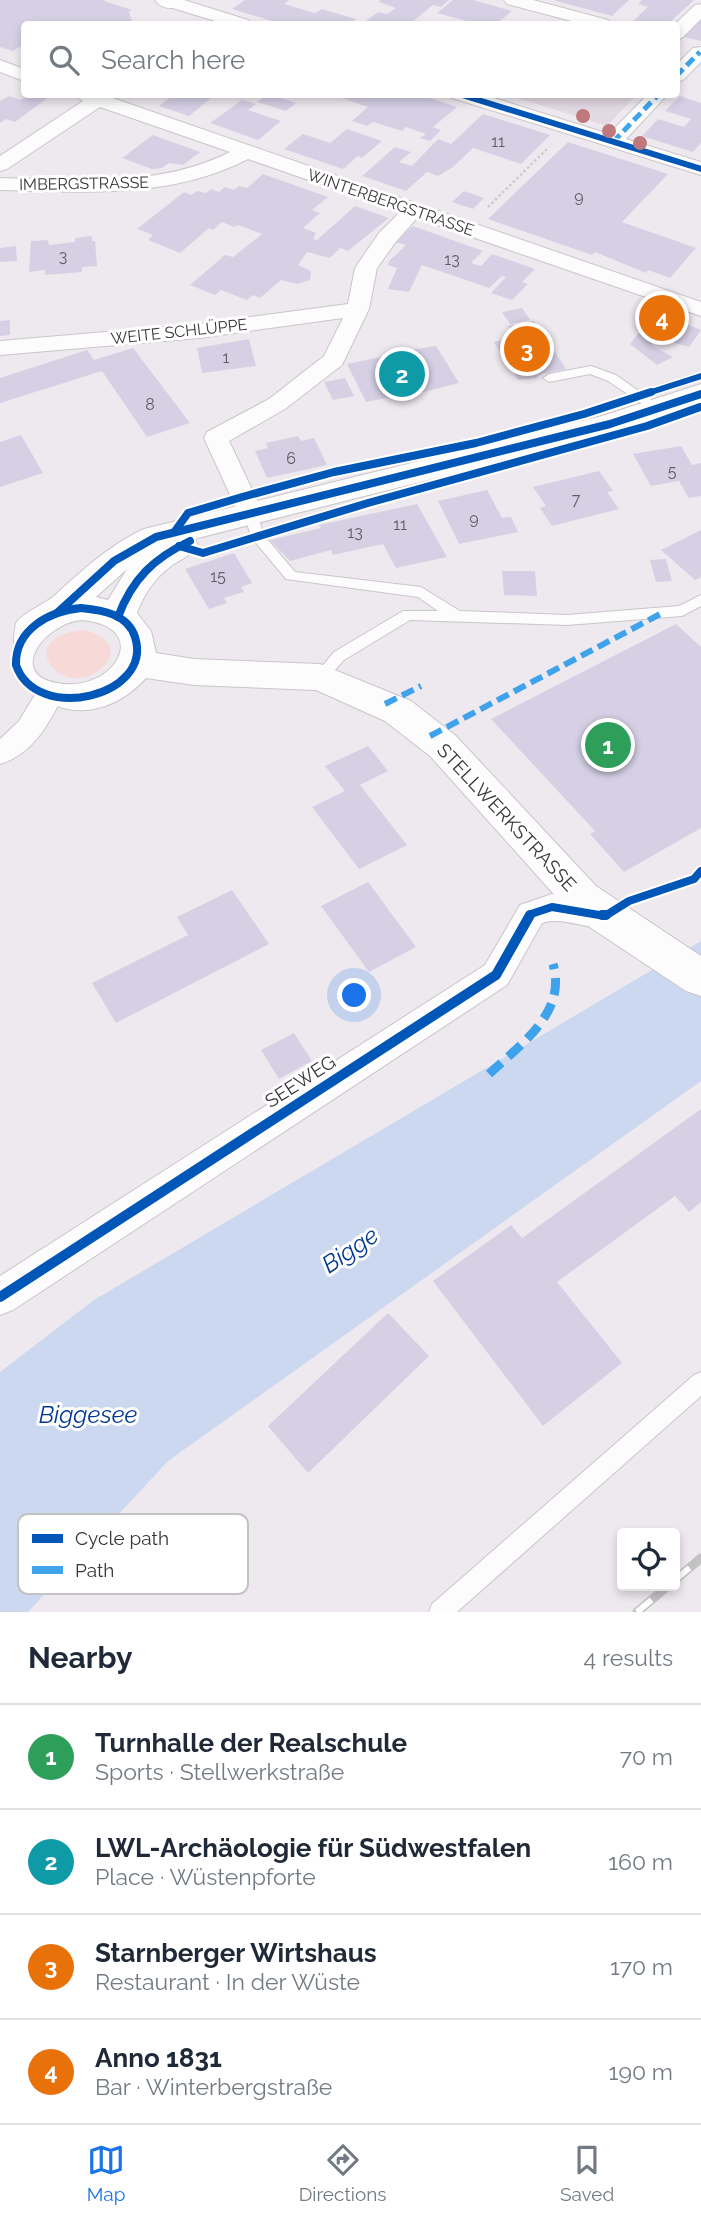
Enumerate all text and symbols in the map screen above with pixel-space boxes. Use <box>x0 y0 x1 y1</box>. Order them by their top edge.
search box <box>21 21 680 98</box>
icon: search <box>45 41 83 79</box>
text: Search here <box>101 45 245 75</box>
house number: 11 <box>491 132 505 151</box>
street label: WINTERBERGSTRASSE <box>305 165 477 240</box>
street label: IMBERGSTRASSE <box>19 173 149 194</box>
house number: 9 <box>574 187 584 206</box>
house number: 3 <box>59 247 67 266</box>
house number: 13 <box>444 250 460 269</box>
pin: 4 <box>639 292 685 344</box>
street label: WEITE SCHLÜPPE <box>110 314 248 348</box>
pin: 3 <box>504 323 550 375</box>
house number: 1 <box>223 348 230 367</box>
pin: 2 <box>379 348 425 400</box>
house number: 8 <box>145 395 155 414</box>
house number: 6 <box>286 449 296 468</box>
house number: 5 <box>668 462 677 481</box>
house number: 7 <box>572 490 581 509</box>
house number: 9 <box>469 509 479 528</box>
house number: 11 <box>393 515 407 534</box>
house number: 13 <box>347 523 363 542</box>
house number: 15 <box>210 567 226 586</box>
pin: 1 <box>585 719 631 771</box>
street label: STELLWERKSTRASSE <box>433 739 581 895</box>
your location <box>337 978 371 1012</box>
street label: SEEWEG <box>261 1050 339 1112</box>
water label: Bigge <box>316 1220 384 1279</box>
water label: Biggesee <box>39 1400 137 1429</box>
legend <box>18 1514 248 1594</box>
text: Cycle path <box>75 1527 169 1549</box>
map controls <box>617 1528 680 1591</box>
button: locate <box>617 1528 680 1591</box>
text: Path <box>75 1559 114 1581</box>
text: Nearby <box>28 1640 132 1675</box>
text: 4 results <box>584 1644 673 1671</box>
text: Turnhalle der Realschule <box>95 1728 407 1758</box>
text: 1 <box>45 1743 57 1770</box>
text: 70 m <box>620 1743 673 1770</box>
text: Sports · Stellwerkstraße <box>95 1758 344 1785</box>
text: LWL-Archäologie für Südwestfalen <box>95 1833 531 1863</box>
text: 2 <box>45 1848 57 1875</box>
text: 160 m <box>608 1848 673 1875</box>
text: Place · Wüstenpforte <box>95 1863 316 1890</box>
text: Starnberger Wirtshaus <box>95 1938 377 1968</box>
text: 3 <box>45 1953 57 1980</box>
text: 170 m <box>610 1953 673 1980</box>
text: Restaurant · In der Wüste <box>95 1968 360 1995</box>
text: Anno 1831 <box>95 2043 222 2073</box>
text: 4 <box>44 2058 58 2085</box>
text: 190 m <box>609 2058 673 2085</box>
text: Bar · Winterbergstraße <box>95 2073 332 2100</box>
tab: Map <box>87 2141 125 2205</box>
tab: Directions <box>299 2141 387 2205</box>
tab: Saved <box>560 2141 614 2205</box>

